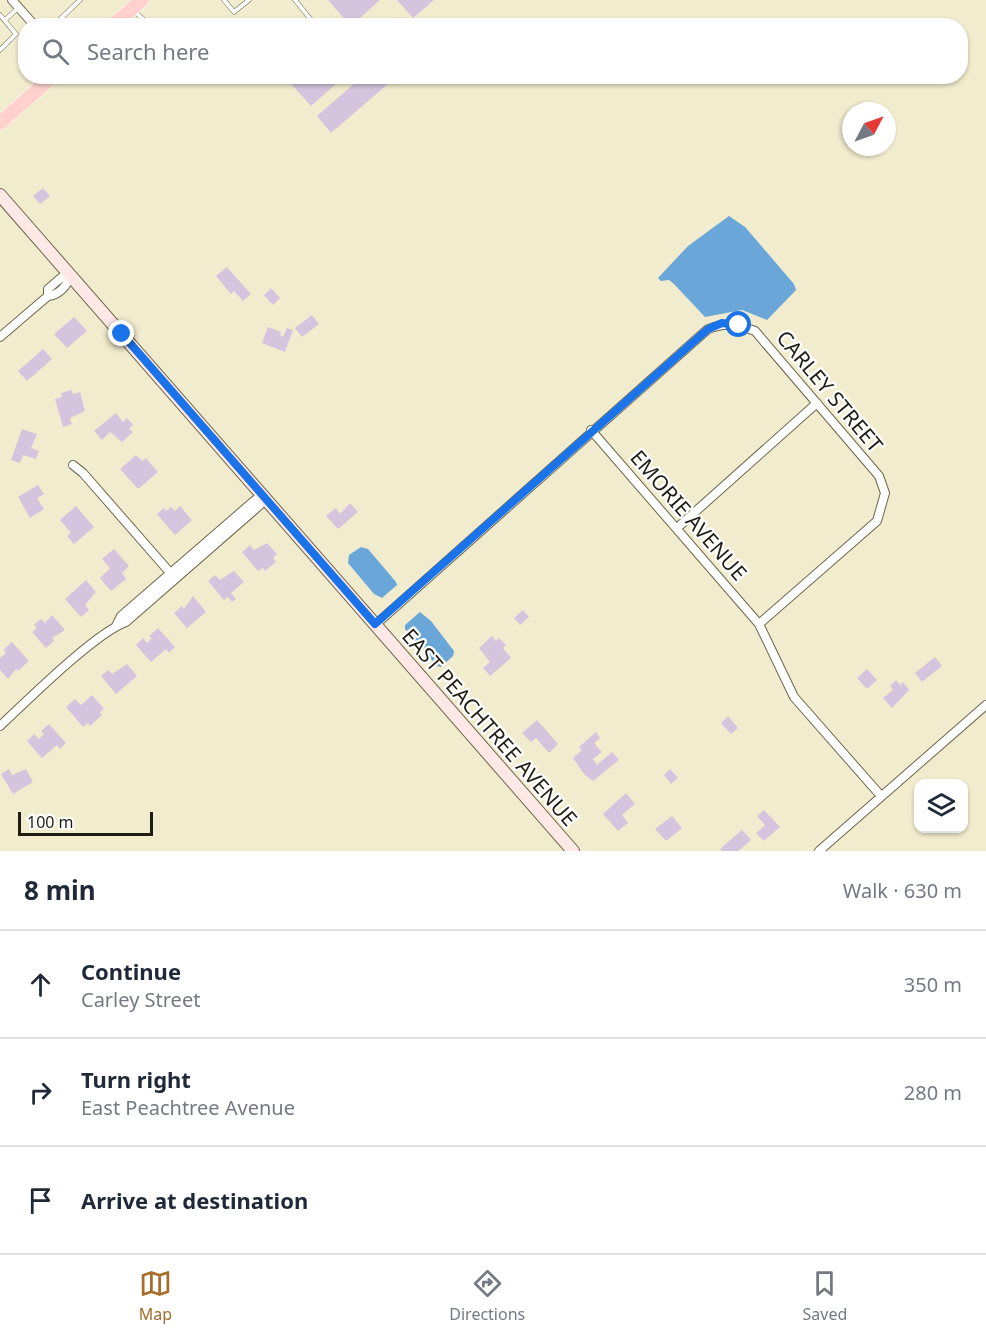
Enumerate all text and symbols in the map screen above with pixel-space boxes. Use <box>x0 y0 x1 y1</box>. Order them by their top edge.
search box <box>18 18 968 84</box>
icon: search <box>39 35 72 68</box>
text: Search here <box>87 36 209 66</box>
north arrow <box>842 102 896 156</box>
route start <box>725 311 751 337</box>
route end <box>108 320 134 346</box>
street label: CARLEY STREET <box>771 324 889 458</box>
street label: EMORIE AVENUE <box>625 444 753 586</box>
street label: EAST PEACHTREE AVENUE <box>396 622 584 832</box>
map controls <box>914 779 968 833</box>
button: layers <box>914 779 968 833</box>
scale bar <box>18 809 153 836</box>
text: 100 m <box>27 811 74 833</box>
text: 8 min <box>24 872 96 908</box>
text: Walk · 630 m <box>843 877 962 904</box>
text: Continue <box>81 956 181 986</box>
icon: ahead <box>24 968 57 1001</box>
text: 350 m <box>904 971 962 998</box>
text: Carley Street <box>81 986 200 1013</box>
text: Turn right <box>81 1064 191 1094</box>
icon: right <box>24 1076 57 1109</box>
text: 280 m <box>904 1079 962 1106</box>
text: East Peachtree Avenue <box>81 1094 295 1121</box>
icon: arrive <box>24 1184 57 1217</box>
text: Arrive at destination <box>81 1185 308 1215</box>
tab: Map <box>139 1267 172 1325</box>
tab: Directions <box>449 1267 525 1325</box>
tab: Saved <box>803 1267 847 1325</box>

